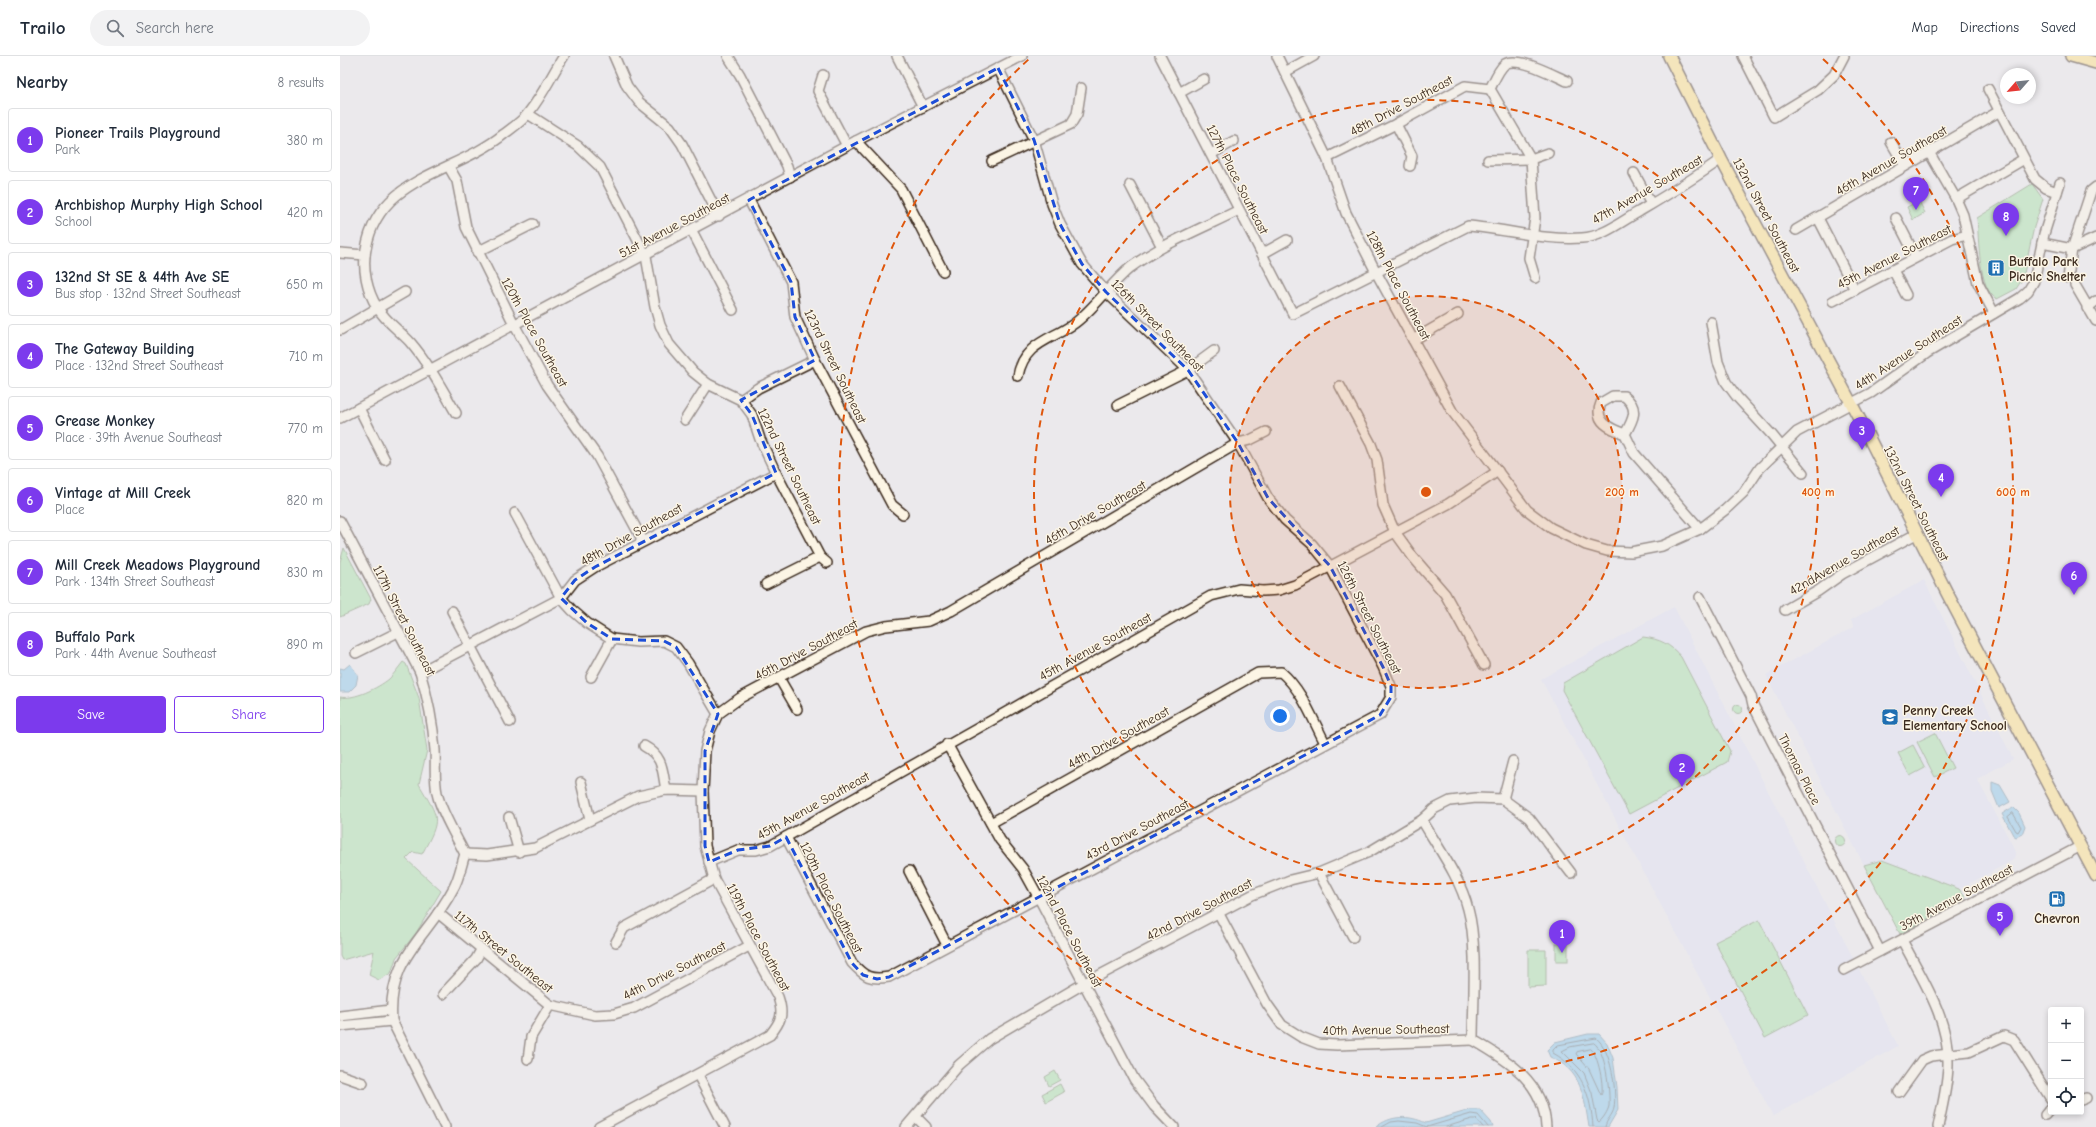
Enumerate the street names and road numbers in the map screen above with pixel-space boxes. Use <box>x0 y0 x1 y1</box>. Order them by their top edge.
street label: 48th Drive Southeast <box>1347 71 1456 139</box>
street label: 127th Place Southeast <box>1203 122 1272 238</box>
street label: 46th Avenue Southeast <box>1833 122 1951 198</box>
street label: 47th Avenue Southeast <box>1589 151 1706 227</box>
street label: 132nd Street Southeast <box>1730 155 1804 276</box>
street label: 51st Avenue Southeast <box>616 189 733 261</box>
street label: 45th Avenue Southeast <box>1835 221 1955 292</box>
street label: 128th Place Southeast <box>1363 228 1434 343</box>
street label: 120th Place Southeast <box>498 275 571 391</box>
street label: 126th Street Southeast <box>1108 276 1208 376</box>
street label: 123rd Street Southeast <box>801 307 870 427</box>
street label: 44th Avenue Southeast <box>1852 311 1966 393</box>
street label: 122nd Street Southeast <box>755 405 825 528</box>
street label: 132nd Street Southeast <box>1881 443 1953 565</box>
street label: 46th Drive Southeast <box>1042 477 1150 548</box>
street label: 48th Drive Southeast <box>578 500 686 569</box>
street label: 42ndAvenue Southeast <box>1786 522 1903 598</box>
street label: 126th Street Southeast <box>1335 558 1405 677</box>
street label: 117th Street Southeast <box>370 562 440 679</box>
street label: 45th Avenue Southeast <box>1036 609 1155 684</box>
street label: 46th Drive Southeast <box>752 615 861 683</box>
street label: 44th Drive Southeast <box>1065 703 1173 772</box>
street label: Thomas Place <box>1775 731 1824 808</box>
street label: 45th Avenue Southeast <box>754 768 873 843</box>
street label: 43rd Drive Southeast <box>1083 795 1193 863</box>
street label: 120th Place Southeast <box>797 839 867 956</box>
street label: 39th Avenue Southeast <box>1897 861 2017 934</box>
street label: 122nd Place Southeast <box>1034 873 1106 991</box>
street label: 42nd Drive Southeast <box>1144 875 1256 944</box>
street label: 119th Place Southeast <box>724 881 794 995</box>
street label: 117th Street Southeast <box>452 907 557 996</box>
street label: 44th Drive Southeast <box>620 937 729 1003</box>
street label: 40th Avenue Southeast <box>1322 1021 1451 1038</box>

